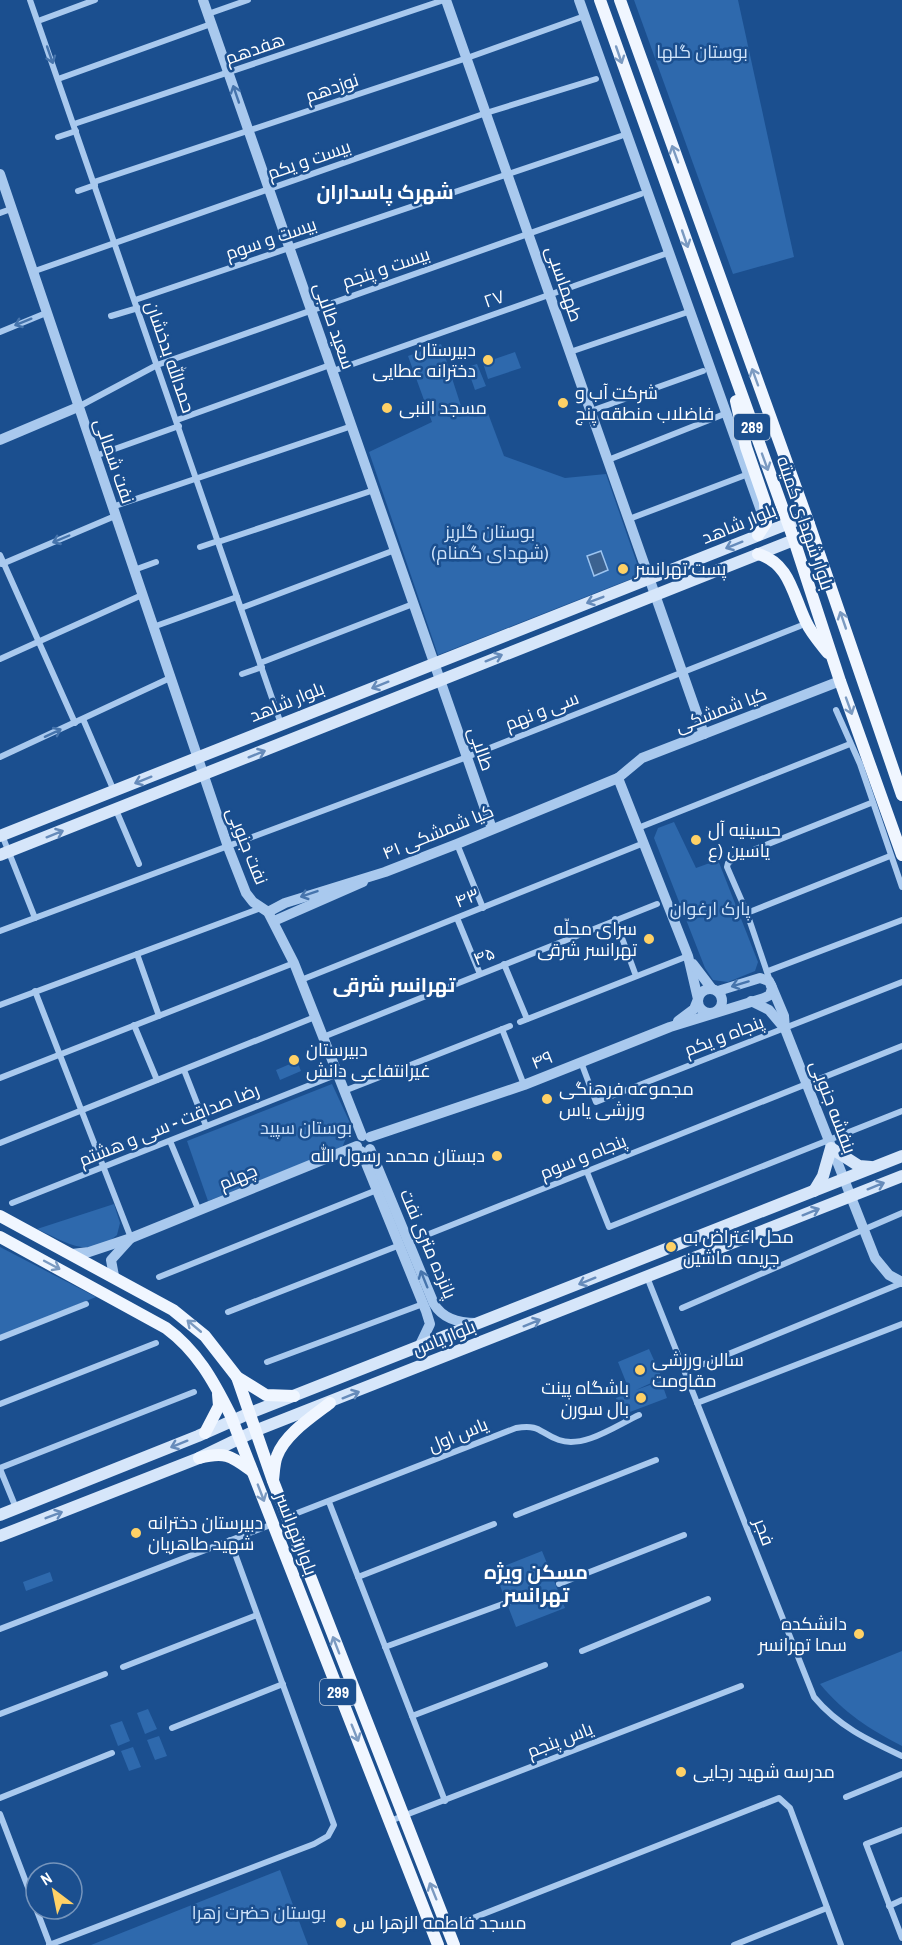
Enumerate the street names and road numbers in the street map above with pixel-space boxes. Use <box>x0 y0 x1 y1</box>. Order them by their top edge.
street label: هفدهم <box>222 27 288 70</box>
street label: نوزدهم <box>302 67 362 108</box>
street label: بیست و یکم <box>264 134 354 185</box>
street label: بیست و سوم <box>222 211 320 266</box>
street label: بیست و پنجم <box>339 241 433 294</box>
street label: طهماسبی <box>540 243 589 325</box>
street label: سعید طالبی <box>308 279 361 373</box>
street label: ۲۷ <box>480 283 508 314</box>
street label: حمدالله بدخشان <box>140 297 201 416</box>
road number: 289 <box>734 414 770 440</box>
street label: نفت شمالی <box>88 415 141 507</box>
street label: بلوار شهدای کمیته <box>771 452 840 593</box>
street label: بلوار شاهد <box>698 497 780 550</box>
street label: بلوار شاهد <box>246 675 328 728</box>
street label: کیا شمشکی <box>671 681 770 738</box>
street label: سی و نهم <box>501 685 582 736</box>
street label: طالبی <box>462 724 501 774</box>
street label: ۴۱ کیا شمشکی <box>378 798 497 865</box>
street label: نفت جنوبی <box>221 803 274 888</box>
street label: ۴۳ <box>451 881 483 914</box>
street label: ۴۵ <box>469 940 499 971</box>
street label: پنجاه و یکم <box>680 1009 767 1062</box>
street label: ۴۹ <box>527 1044 556 1075</box>
street label: بنفشه جنوبی <box>804 1057 863 1157</box>
street label: رضا صداقت - سی و هشتم <box>75 1077 263 1172</box>
street label: پنجاه و سوم <box>536 1128 630 1185</box>
street label: چهلم <box>215 1157 261 1196</box>
street label: پانزده متری نفت <box>394 1185 463 1303</box>
street label: بلوار یاس <box>408 1314 479 1362</box>
street label: یاس اول <box>424 1411 492 1458</box>
street label: بلوار تهرانسر <box>269 1488 324 1579</box>
street label: فجر <box>748 1514 781 1549</box>
road number: 299 <box>320 1679 356 1705</box>
street label: یاس پنجم <box>523 1715 597 1764</box>

